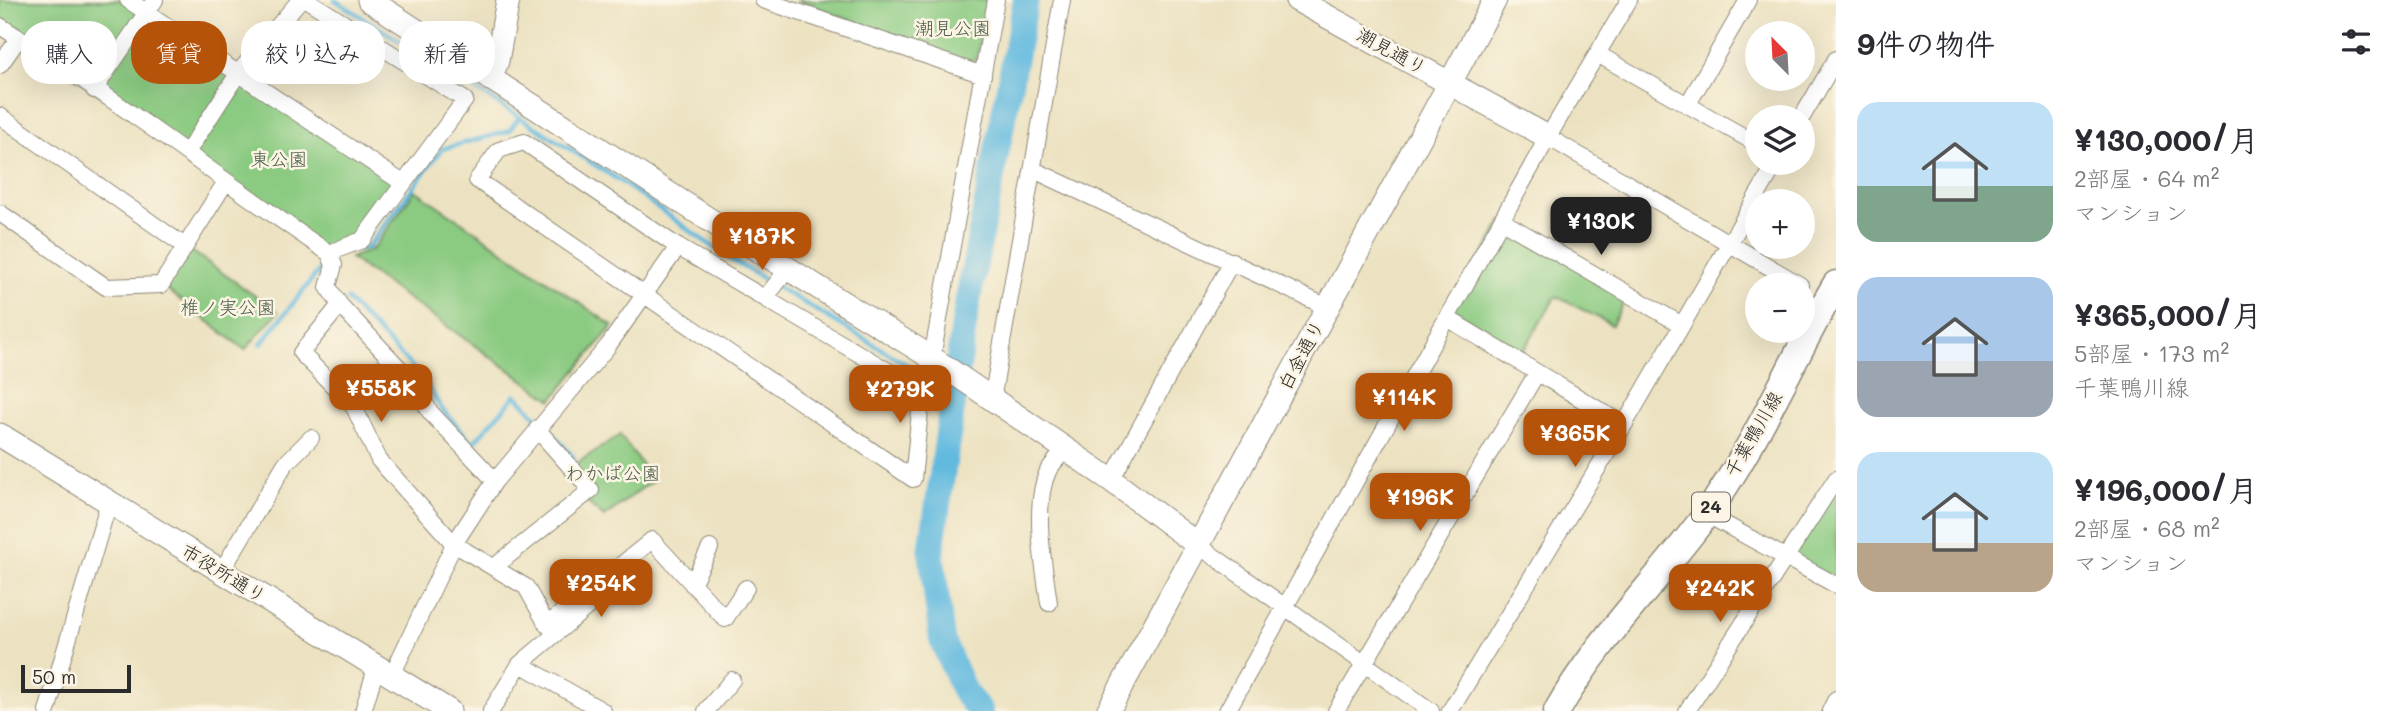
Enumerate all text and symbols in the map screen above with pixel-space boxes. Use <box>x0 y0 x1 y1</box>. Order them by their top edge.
park label: 潮見公園 <box>915 15 991 40</box>
chip: 購入 <box>21 21 117 84</box>
chip: 賃貸 <box>131 21 227 84</box>
chip: 絞り込み <box>241 21 385 84</box>
chip: 新着 <box>399 21 495 84</box>
street label: 潮見通り <box>1353 21 1432 80</box>
north arrow <box>1745 21 1815 91</box>
map controls <box>1745 21 1815 343</box>
text: 9件の物件 <box>1857 23 1995 63</box>
icon: filters <box>2337 23 2375 61</box>
button: layers <box>1745 105 1815 175</box>
text: ¥130,000/月 <box>2074 119 2259 159</box>
icon: home <box>1913 130 1997 214</box>
park label: 東公園 <box>250 146 308 171</box>
text: 2部屋 · 64 m² <box>2074 163 2219 193</box>
button: + <box>1745 189 1815 259</box>
text: マンション <box>2074 197 2188 227</box>
pin: ¥130K <box>1552 198 1650 257</box>
text: ¥130K <box>1567 205 1635 235</box>
pin: ¥187K <box>713 212 811 272</box>
text: ¥187K <box>728 220 796 250</box>
button: − <box>1745 273 1815 343</box>
park label: 椎ノ実公園 <box>180 294 276 319</box>
text: ¥365,000/月 <box>2074 294 2262 334</box>
icon: home <box>1913 305 1997 389</box>
street label: 白金通り <box>1272 315 1329 394</box>
text: 5部屋 · 173 m² <box>2074 338 2229 368</box>
pin: ¥558K <box>332 364 430 424</box>
pin: ¥279K <box>851 366 949 425</box>
text: ¥558K <box>345 372 417 402</box>
text: 千葉鴨川線 <box>2074 372 2189 402</box>
text: ¥279K <box>865 373 935 403</box>
pin: ¥114K <box>1355 374 1453 433</box>
text: ¥114K <box>1371 381 1437 411</box>
street label: 千葉鴨川線 <box>1718 386 1787 481</box>
pin: ¥365K <box>1526 410 1624 469</box>
text: ¥365K <box>1539 417 1611 447</box>
park label: わかば公園 <box>565 460 661 485</box>
text: ¥196,000/月 <box>2074 469 2258 509</box>
pin: ¥196K <box>1371 474 1469 533</box>
icon: home <box>1913 480 1997 564</box>
text: ¥196K <box>1386 481 1454 511</box>
road number: 24 <box>1692 492 1730 522</box>
text: 2部屋 · 68 m² <box>2074 513 2220 543</box>
street label: 市役所通り <box>177 537 271 608</box>
text: マンション <box>2074 547 2188 577</box>
pin: ¥254K <box>552 560 650 619</box>
pin: ¥242K <box>1671 564 1769 624</box>
text: ¥254K <box>565 567 637 597</box>
text: ¥242K <box>1685 572 1755 602</box>
scale bar <box>21 662 131 694</box>
text: 50 m <box>32 664 76 689</box>

